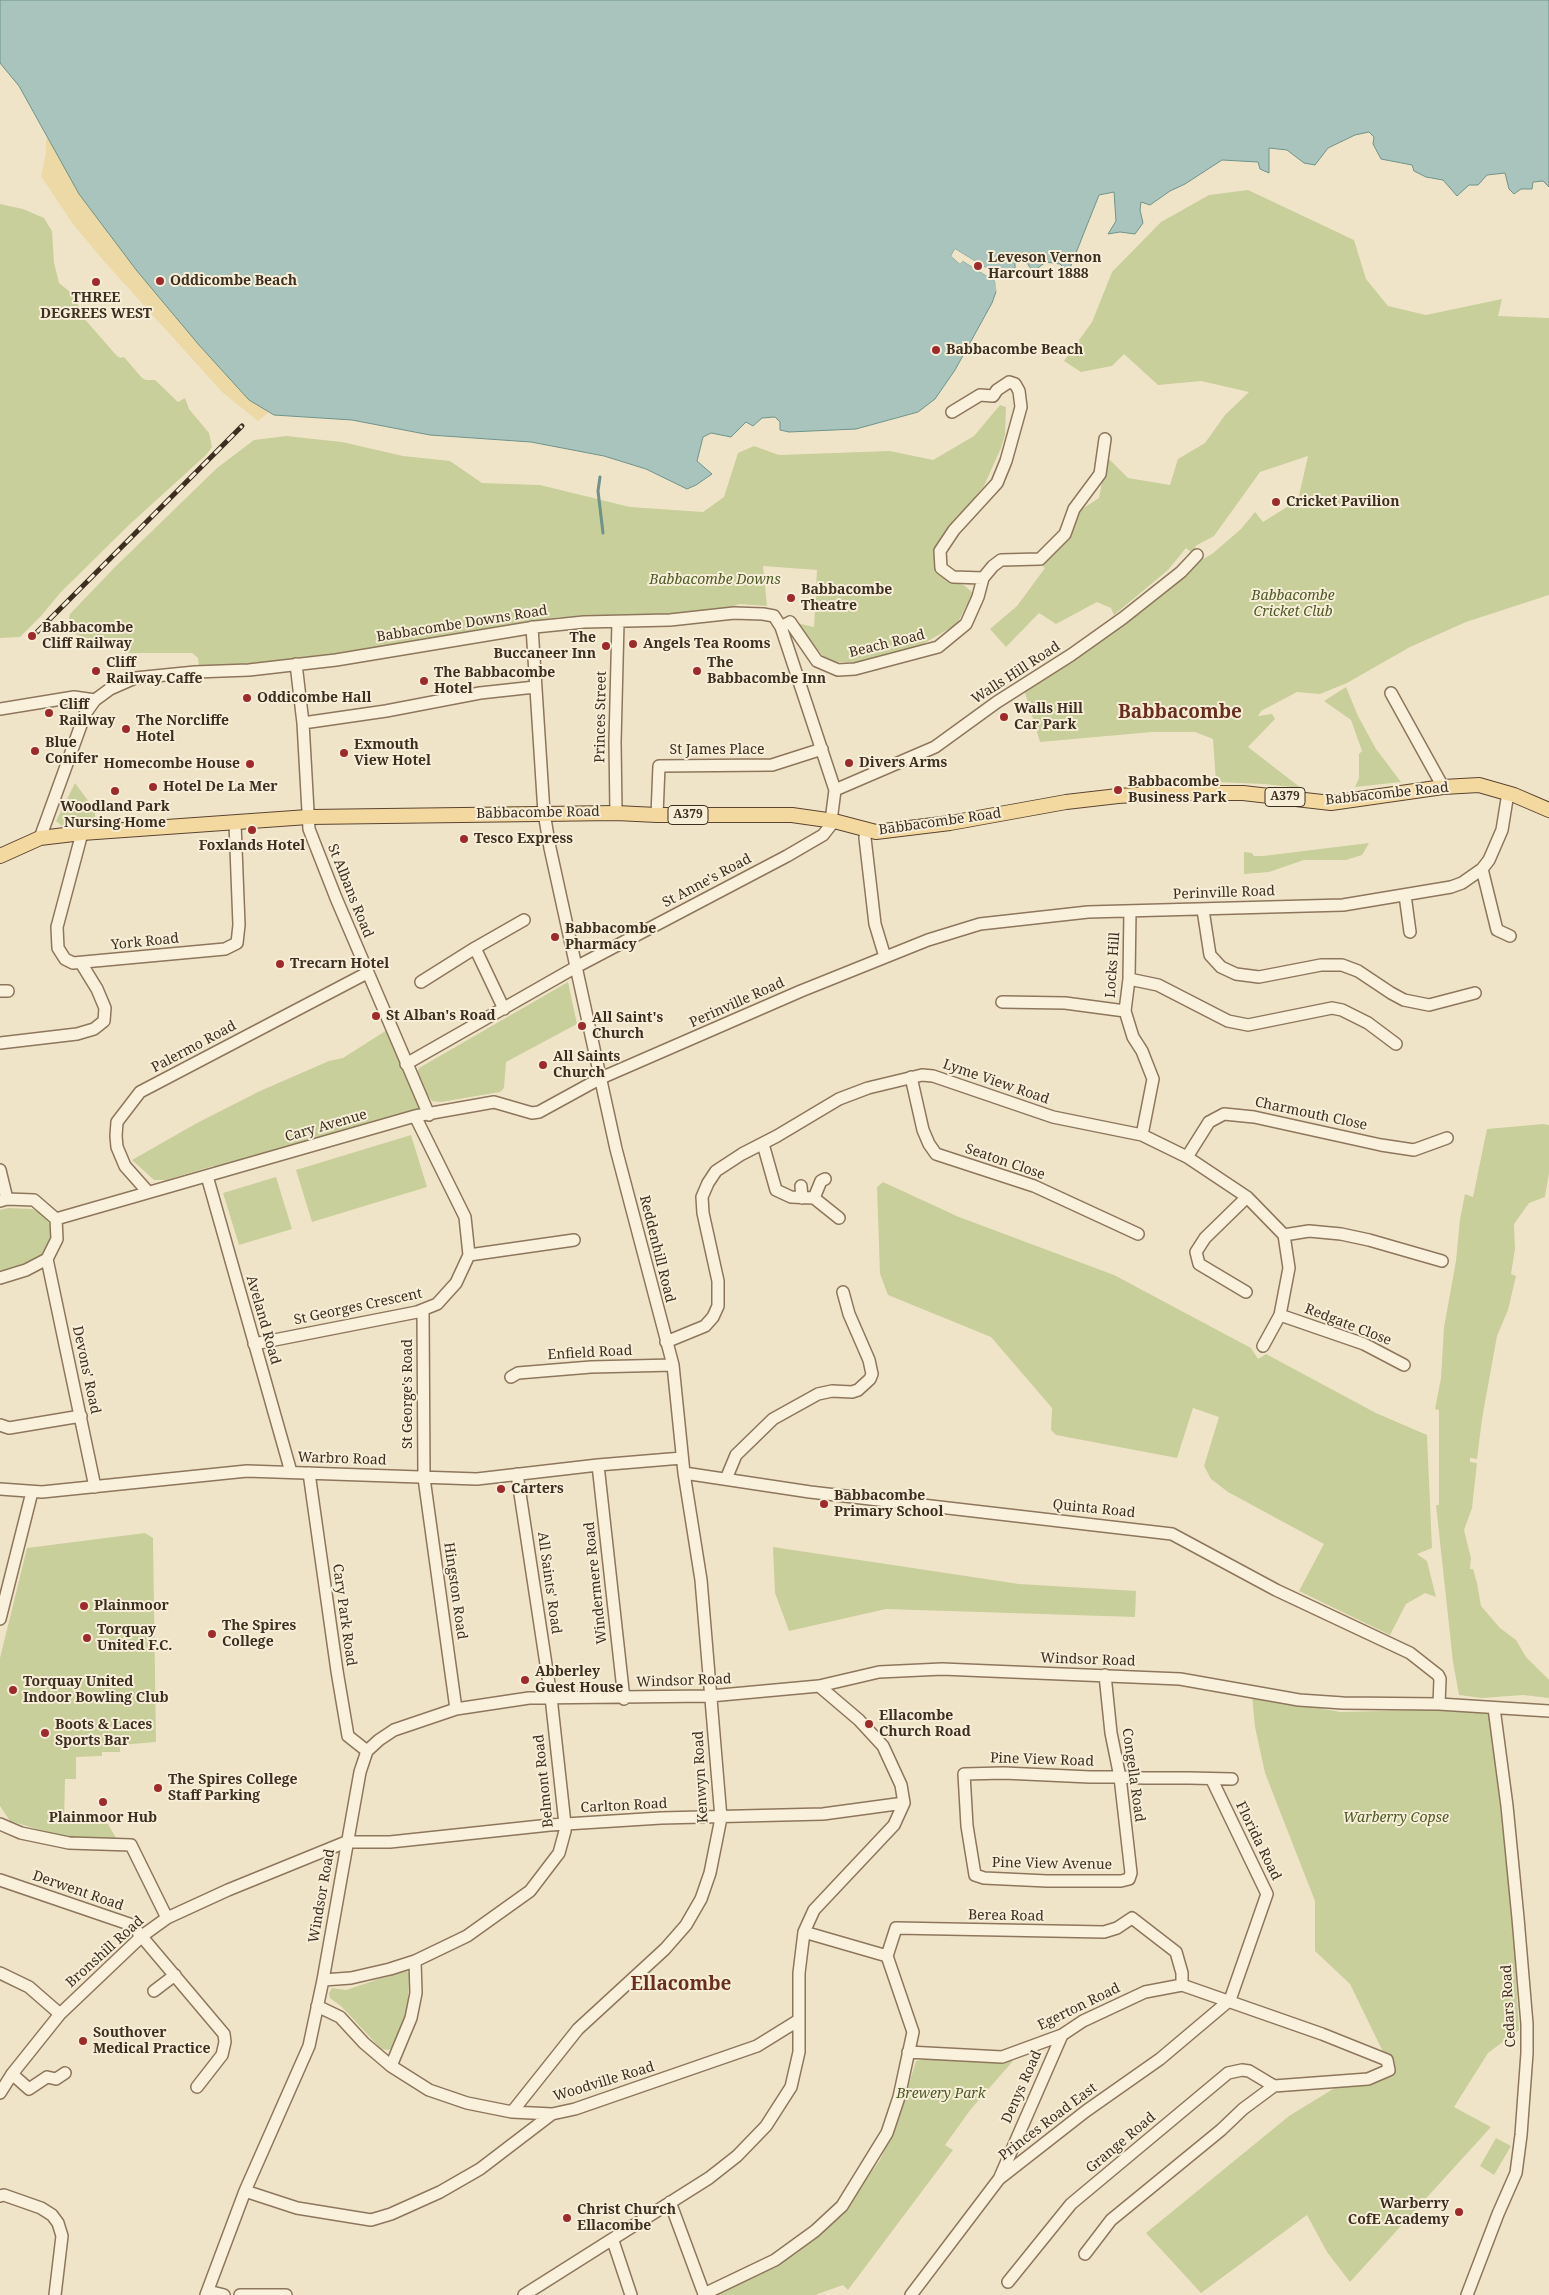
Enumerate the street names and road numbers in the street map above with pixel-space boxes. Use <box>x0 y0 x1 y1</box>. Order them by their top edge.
street label: Babbacombe Downs Road <box>375 602 549 646</box>
street label: Beach Road <box>847 626 927 662</box>
street label: Walls Hill Road <box>969 638 1063 708</box>
street label: Princes Street <box>592 671 610 763</box>
street label: St James Place <box>670 742 764 758</box>
street label: Babbacombe Road <box>1325 779 1449 809</box>
road number: A379 <box>1265 788 1305 806</box>
street label: Babbacombe Road <box>476 804 600 822</box>
street label: Babbacombe Road <box>878 805 1002 839</box>
road number: A379 <box>668 806 708 824</box>
street label: St Albans Road <box>324 842 376 940</box>
street label: St Anne's Road <box>660 850 754 912</box>
street label: Perinville Road <box>1173 883 1275 903</box>
street label: York Road <box>110 930 180 954</box>
street label: Locks Hill <box>1102 931 1124 999</box>
street label: Perinville Road <box>687 975 787 1031</box>
street label: Palermo Road <box>149 1018 239 1076</box>
street label: Lyme View Road <box>941 1056 1051 1108</box>
street label: Charmouth Close <box>1253 1094 1369 1134</box>
street label: Cary Avenue <box>283 1106 369 1146</box>
street label: Seaton Close <box>963 1140 1047 1184</box>
street label: Reddenhill Road <box>636 1194 678 1304</box>
street label: Aveland Road <box>242 1274 284 1366</box>
street label: St Georges Crescent <box>292 1285 424 1329</box>
street label: Redgate Close <box>1302 1301 1394 1349</box>
street label: Devons' Road <box>68 1324 104 1416</box>
street label: St George's Road <box>400 1339 416 1449</box>
street label: Enfield Road <box>547 1342 633 1364</box>
street label: Warbro Road <box>297 1449 387 1469</box>
street label: Quinta Road <box>1052 1496 1136 1522</box>
street label: Windermere Road <box>581 1521 611 1645</box>
street label: All Saints' Road <box>534 1531 564 1635</box>
street label: Hingston Road <box>440 1541 470 1641</box>
street label: Cary Park Road <box>329 1563 359 1667</box>
street label: Windsor Road <box>1040 1650 1136 1670</box>
street label: Windsor Road <box>636 1671 732 1691</box>
street label: Congella Road <box>1118 1727 1148 1823</box>
street label: Kenwyn Road <box>690 1730 712 1824</box>
street label: Belmont Road <box>531 1734 557 1828</box>
street label: Pine View Road <box>990 1750 1094 1770</box>
street label: Carlton Road <box>580 1795 668 1817</box>
street label: Florida Road <box>1232 1799 1284 1883</box>
street label: Windsor Road <box>305 1848 339 1944</box>
street label: Pine View Avenue <box>992 1855 1112 1873</box>
street label: Derwent Road <box>30 1868 126 1914</box>
street label: Berea Road <box>968 1907 1044 1925</box>
street label: Bronshill Road <box>63 1913 147 1991</box>
street label: Cedars Road <box>1498 1964 1520 2048</box>
street label: Egerton Road <box>1035 1980 1123 2034</box>
street label: Denys Road <box>998 2048 1046 2126</box>
street label: Woodville Road <box>551 2059 657 2105</box>
street label: Princes Road East <box>996 2080 1100 2164</box>
street label: Grange Road <box>1083 2109 1159 2177</box>

